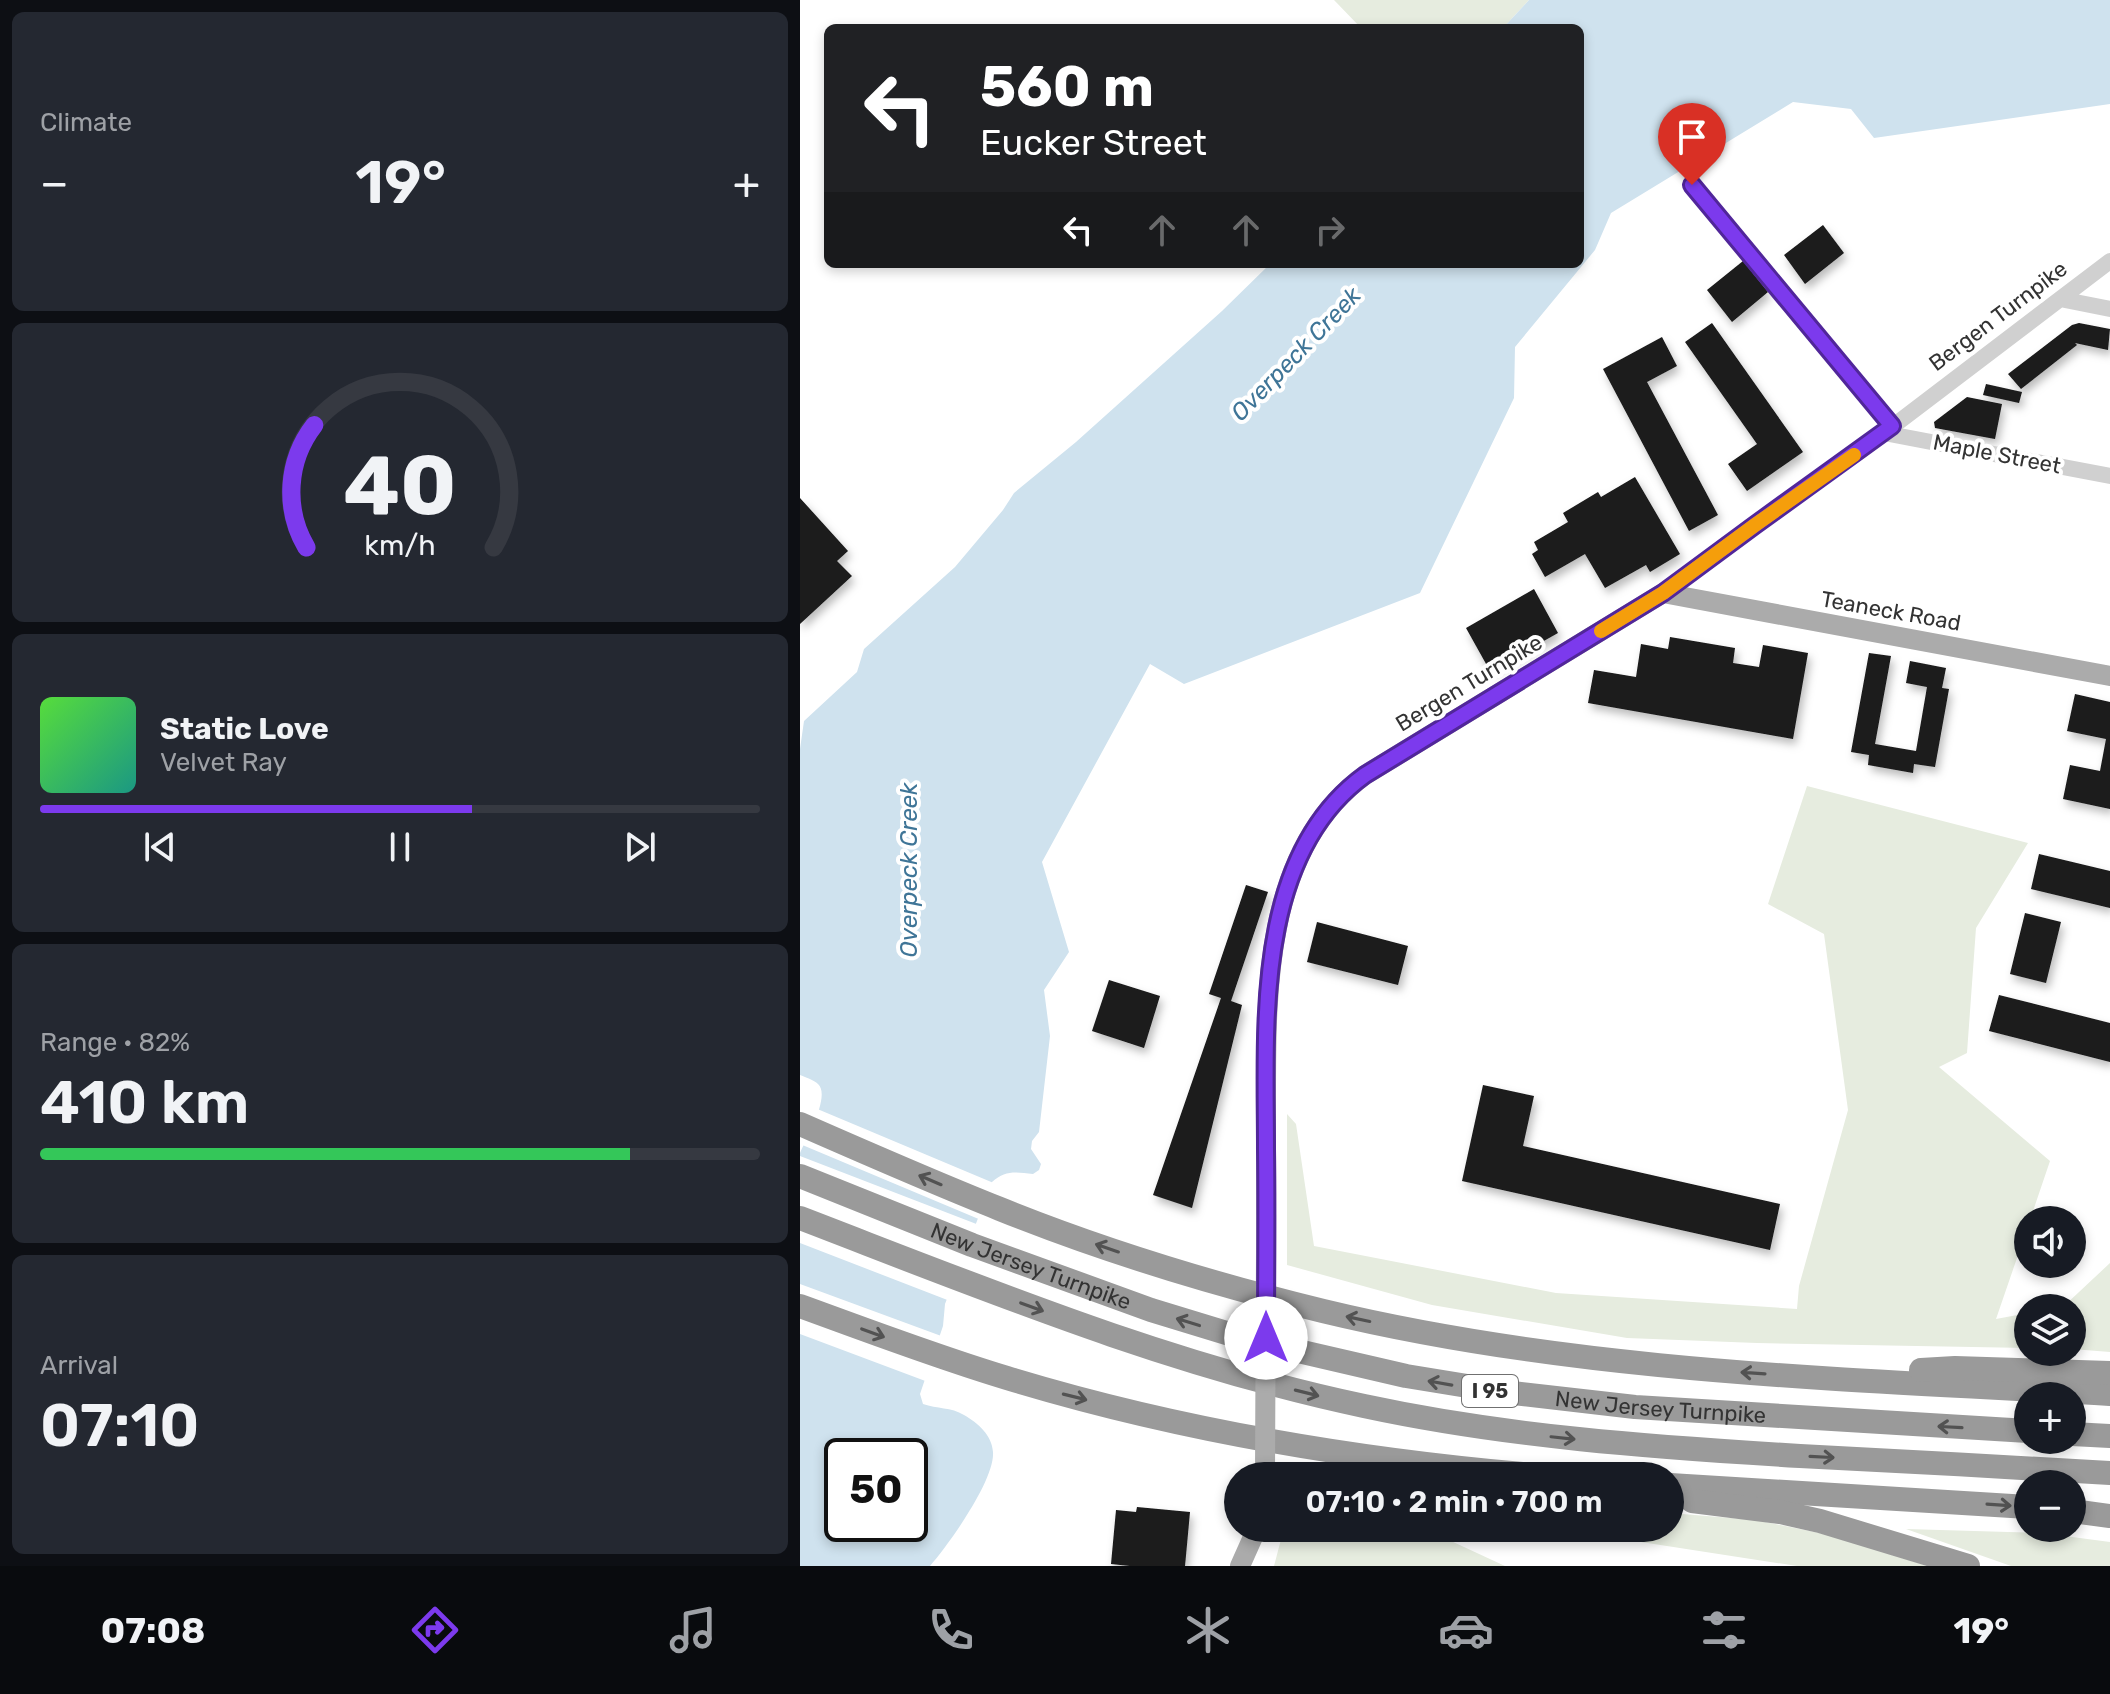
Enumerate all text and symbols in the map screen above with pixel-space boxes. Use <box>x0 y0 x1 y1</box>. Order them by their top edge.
text: 560 m <box>980 54 1154 120</box>
icon: left <box>848 56 952 160</box>
pin <box>1658 103 1726 185</box>
text: Climate <box>40 107 132 138</box>
icon: arrive <box>1670 115 1714 159</box>
text: Eucker Street <box>980 121 1207 164</box>
text: 19° <box>355 147 446 218</box>
text: − <box>40 157 69 209</box>
text: + <box>733 157 760 209</box>
icon: left <box>1056 208 1100 252</box>
icon: ahead <box>1140 208 1184 252</box>
icon: ahead <box>1224 208 1268 252</box>
icon: right <box>1308 208 1352 252</box>
street label: Bergen Turnpike <box>1923 255 2073 377</box>
water label: Overpeck Creek <box>1225 281 1367 427</box>
street label: Maple Street <box>1931 428 2063 480</box>
text: 40 <box>343 436 457 535</box>
text: km/h <box>364 528 436 562</box>
street label: Teaneck Road <box>1819 585 1963 637</box>
street label: Bergen Turnpike <box>1391 629 1547 737</box>
text: Static Love <box>160 711 329 747</box>
text: Velvet Ray <box>160 747 287 778</box>
water label: Overpeck Creek <box>895 782 923 957</box>
icon: previous <box>138 825 182 869</box>
icon: pause <box>378 825 422 869</box>
icon: next <box>618 825 662 869</box>
text: Range · 82% <box>40 1027 190 1058</box>
text: 410 km <box>40 1067 249 1138</box>
one-way arrow <box>918 1171 942 1186</box>
map controls <box>2014 1206 2086 1542</box>
button: sound <box>2014 1206 2086 1278</box>
street label: New Jersey Turnpike <box>927 1216 1135 1315</box>
one-way arrow <box>1095 1240 1120 1255</box>
button: layers <box>2014 1294 2086 1366</box>
position arrow <box>1224 1296 1308 1380</box>
one-way arrow <box>1020 1301 1044 1315</box>
one-way arrow <box>1345 1310 1371 1325</box>
one-way arrow <box>1175 1314 1201 1329</box>
one-way arrow <box>860 1326 885 1341</box>
text: Arrival <box>40 1350 118 1381</box>
one-way arrow <box>1740 1365 1767 1380</box>
one-way arrow <box>1428 1374 1454 1389</box>
road number: I 95 <box>1462 1375 1518 1407</box>
button: + <box>2014 1382 2086 1454</box>
street label: New Jersey Turnpike <box>1554 1384 1767 1428</box>
one-way arrow <box>1294 1386 1320 1401</box>
text: 07:10 <box>40 1390 199 1461</box>
one-way arrow <box>1062 1391 1088 1406</box>
one-way arrow <box>1937 1419 1964 1434</box>
one-way arrow <box>1549 1431 1576 1446</box>
speed limit sign: 50 <box>824 1438 928 1542</box>
one-way arrow <box>1808 1450 1835 1465</box>
button: − <box>2014 1470 2086 1542</box>
text: 07:10 · 2 min · 700 m <box>1306 1484 1602 1520</box>
one-way arrow <box>1985 1498 2012 1513</box>
icon: directions <box>407 1602 463 1658</box>
icon: music <box>665 1602 721 1658</box>
icon: phone <box>923 1602 979 1658</box>
icon: climate <box>1180 1602 1236 1658</box>
icon: car <box>1438 1602 1494 1658</box>
icon: filters <box>1696 1602 1752 1658</box>
text: 07:08 <box>101 1609 205 1652</box>
text: 19° <box>1953 1609 2009 1652</box>

